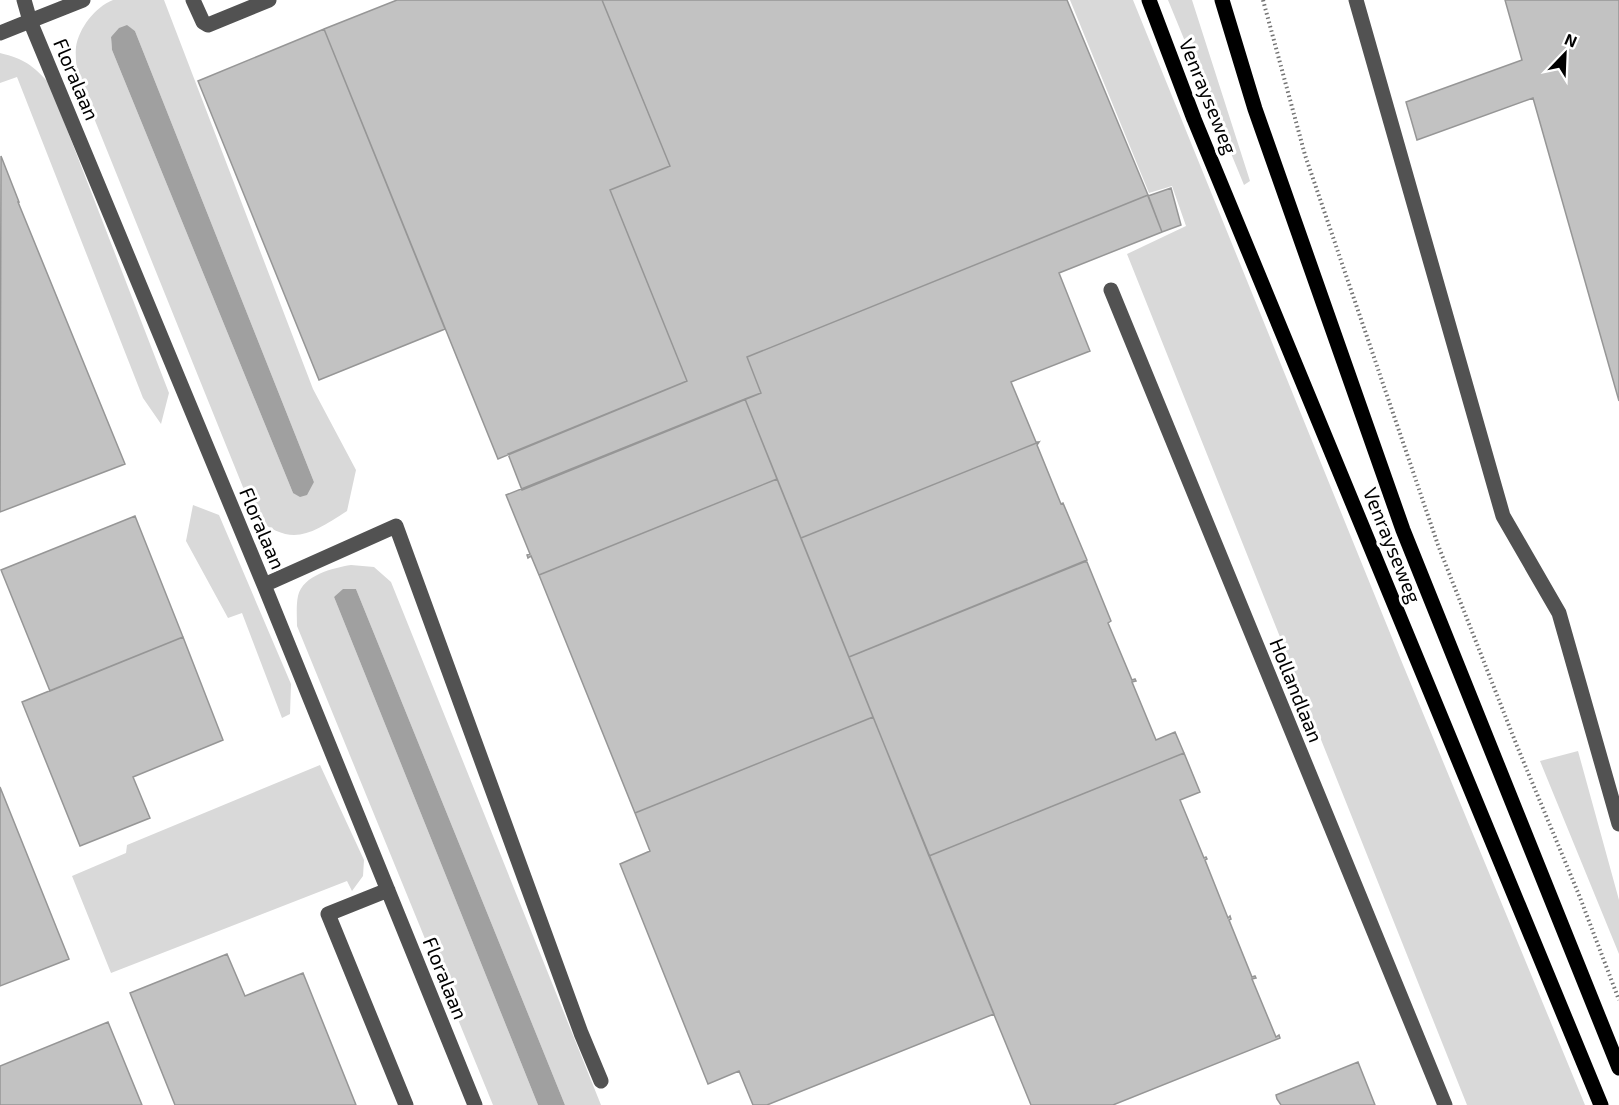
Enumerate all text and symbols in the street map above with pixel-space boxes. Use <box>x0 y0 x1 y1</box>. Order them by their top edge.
north arrow <box>1535 24 1595 84</box>
text: N <box>1562 29 1580 51</box>
street label: Floralaan <box>49 34 105 124</box>
street label: Venrayseweg <box>1175 35 1243 157</box>
street label: Floralaan <box>235 483 291 573</box>
street label: Venrayseweg <box>1359 484 1427 606</box>
street label: Hollandlaan <box>1265 634 1329 746</box>
street label: Floralaan <box>419 933 473 1023</box>

